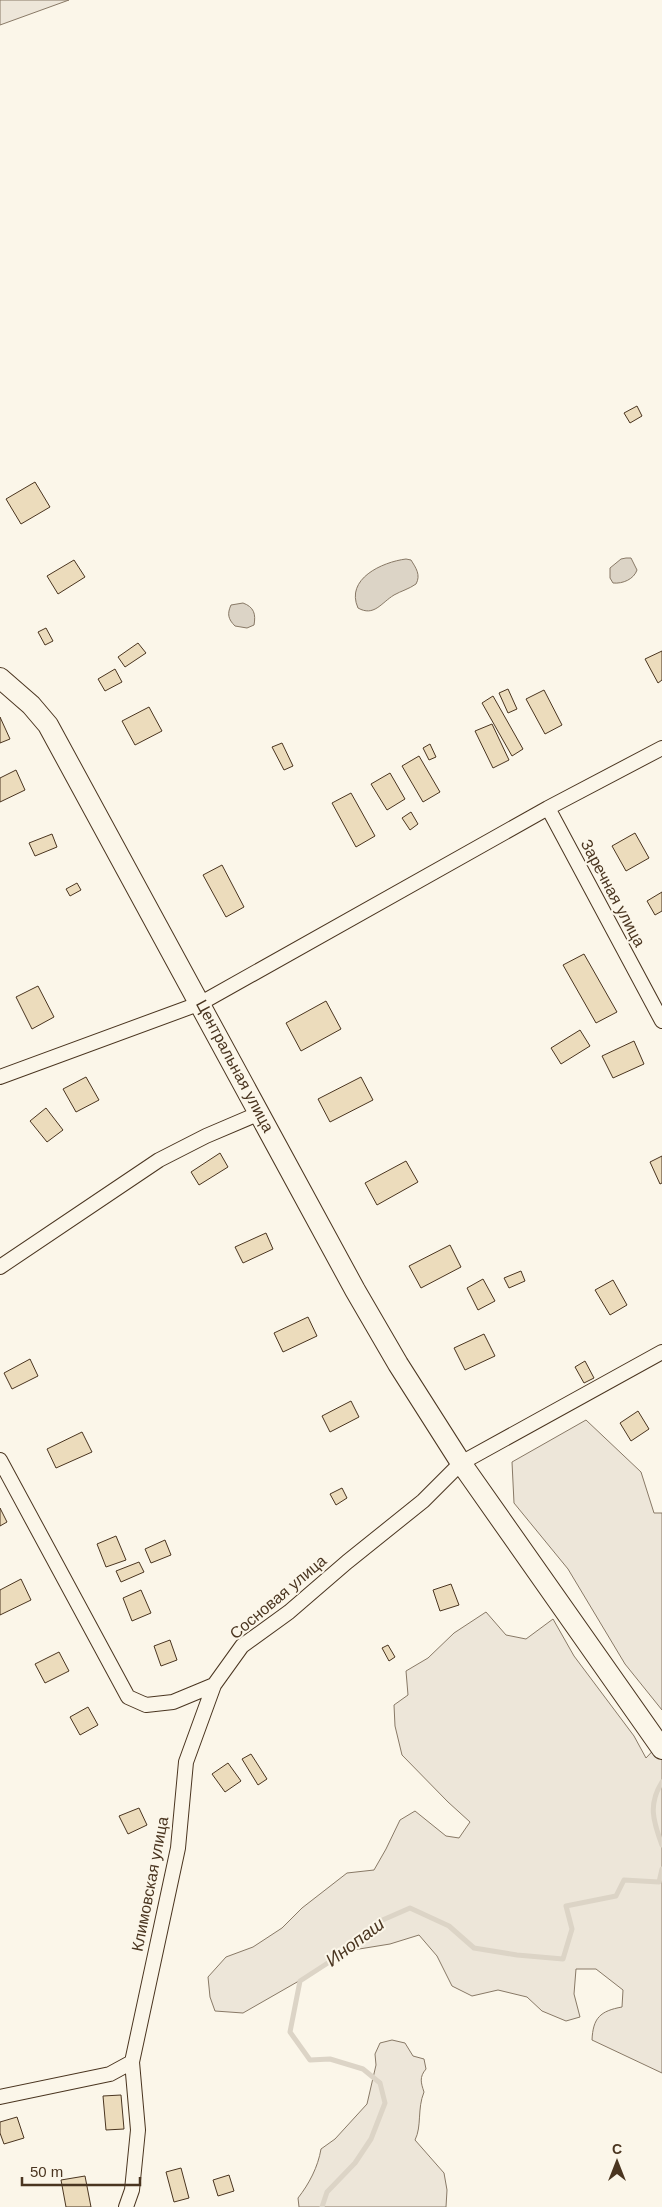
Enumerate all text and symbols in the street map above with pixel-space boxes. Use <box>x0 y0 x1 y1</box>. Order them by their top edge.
street label: Заречная улица <box>578 836 648 950</box>
street label: Центральная улица <box>193 997 277 1135</box>
street label: Сосновая улица <box>226 1552 330 1642</box>
street label: Климовская улица <box>129 1815 171 1953</box>
water label: Инопаш <box>322 1914 388 1970</box>
north arrow <box>592 2137 642 2187</box>
text: С <box>612 2141 622 2157</box>
scale bar <box>22 2154 140 2186</box>
text: 50 m <box>30 2163 63 2180</box>

